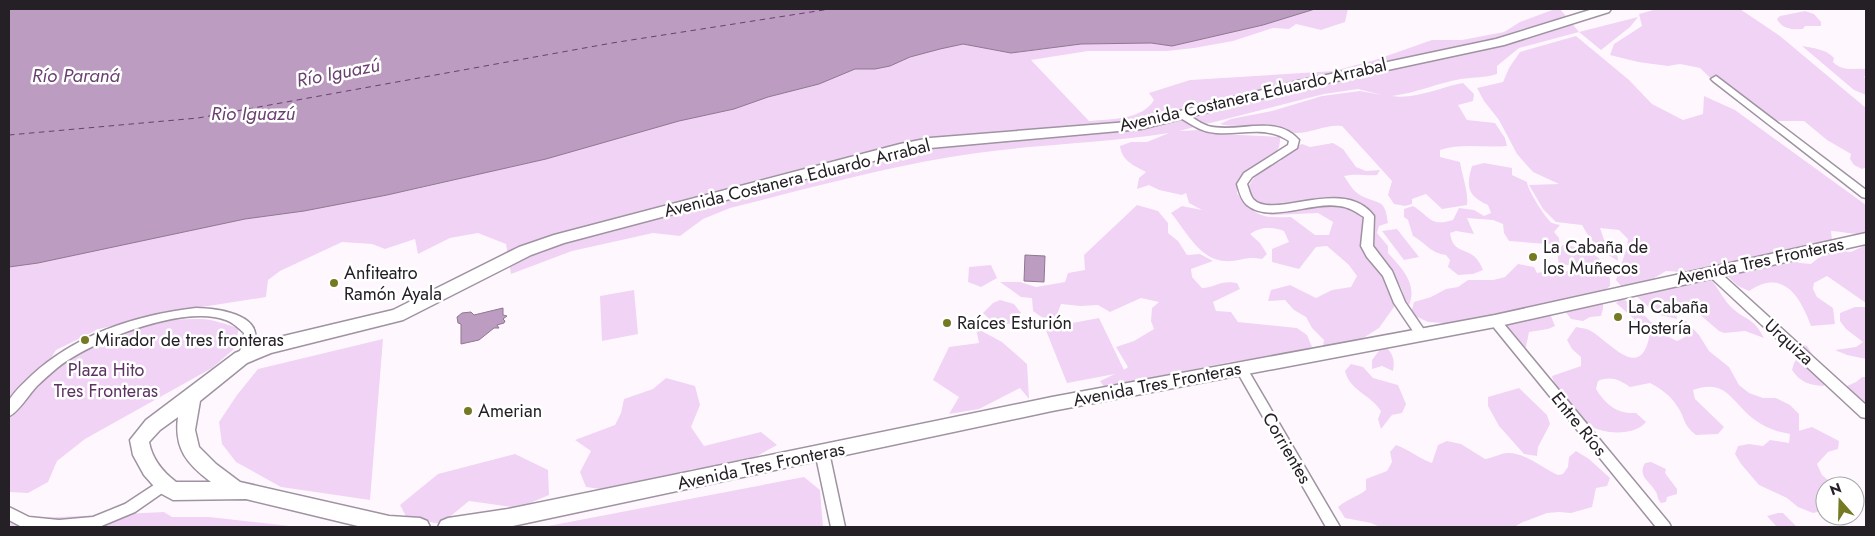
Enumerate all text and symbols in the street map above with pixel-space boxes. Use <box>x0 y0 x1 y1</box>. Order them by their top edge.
water label: Río Iguazú <box>294 51 382 94</box>
street label: Avenida Costanera Eduardo Arrabal <box>1117 52 1389 138</box>
water label: Río Paraná <box>32 62 120 89</box>
water label: Rio Iguazú <box>211 100 295 127</box>
street label: Avenida Costanera Eduardo Arrabal <box>661 132 933 224</box>
street label: Avenida Tres Fronteras <box>1674 231 1846 291</box>
place label: La Cabaña de los Muñecos <box>1543 234 1648 281</box>
marker: La Cabaña de los Muñecos <box>1527 251 1539 263</box>
place label: Anfiteatro Ramón Ayala <box>344 260 442 307</box>
marker: Anfiteatro Ramón Ayala <box>328 277 340 289</box>
place label: La Cabaña Hostería <box>1628 294 1708 341</box>
place label: Raíces Esturión <box>957 310 1072 336</box>
marker: La Cabaña Hostería <box>1612 311 1624 323</box>
street label: Urquiza <box>1759 313 1819 371</box>
marker: Raíces Esturión <box>941 317 953 329</box>
place label: Mirador de tres fronteras <box>95 327 284 353</box>
marker: Mirador de tres fronteras <box>79 334 91 346</box>
street label: Avenida Tres Fronteras <box>1071 355 1243 413</box>
park label: Plaza Hito Tres Fronteras <box>54 357 158 404</box>
street label: Entre Ríos <box>1545 386 1613 462</box>
place label: Amerian <box>478 398 542 424</box>
marker: Amerian <box>462 405 474 417</box>
street label: Corrientes <box>1256 407 1318 489</box>
street label: Avenida Tres Fronteras <box>675 436 847 496</box>
north arrow <box>1815 476 1865 526</box>
text: N <box>1827 477 1844 500</box>

